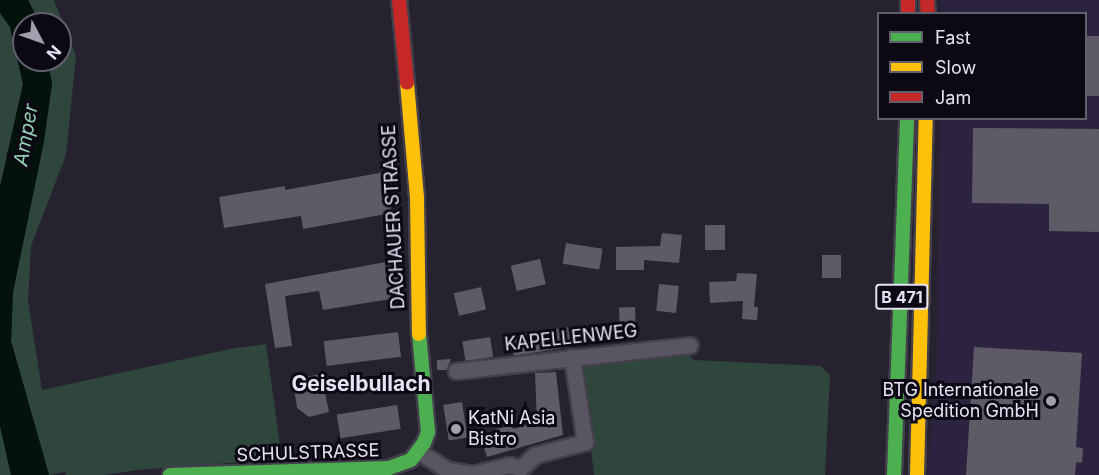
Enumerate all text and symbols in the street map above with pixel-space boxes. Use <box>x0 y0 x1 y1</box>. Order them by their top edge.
north arrow <box>12 12 72 72</box>
legend <box>877 12 1087 120</box>
text: Fast <box>935 27 971 48</box>
text: N <box>43 41 66 64</box>
text: Slow <box>935 57 976 78</box>
text: Jam <box>935 87 971 108</box>
water label: Amper <box>9 102 43 168</box>
street label: DACHAUER STRASSE <box>378 124 410 310</box>
road number: B 471 <box>875 284 929 310</box>
street label: KAPELLENWEG <box>503 320 639 356</box>
district label: Geiselbullach <box>291 371 431 397</box>
place label: BTG Internationale Spedition GmbH <box>883 380 1039 422</box>
marker: BTG Internationale Spedition GmbH <box>1044 394 1058 408</box>
place label: KatNi Asia Bistro <box>468 408 555 450</box>
marker: KatNi Asia Bistro <box>449 422 463 436</box>
street label: SCHULSTRASSE <box>236 440 380 466</box>

